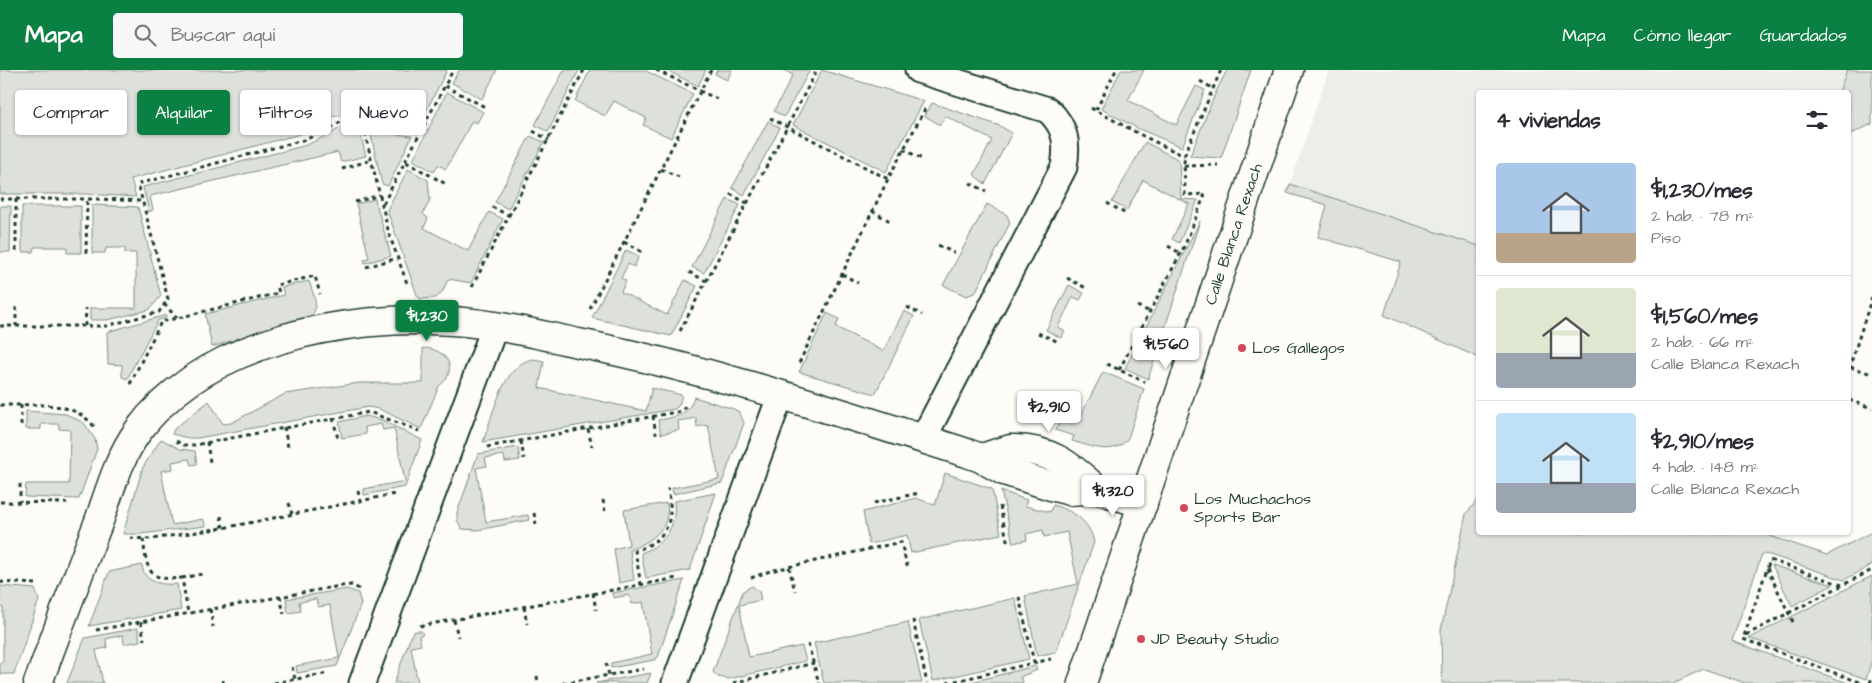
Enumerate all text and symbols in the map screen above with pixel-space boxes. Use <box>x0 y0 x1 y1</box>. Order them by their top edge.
search box <box>113 13 463 58</box>
text: Mapa <box>25 18 83 52</box>
icon: search <box>131 21 159 49</box>
text: Buscar aquí <box>171 22 275 49</box>
text: Mapa <box>1562 23 1606 48</box>
text: Cómo llegar <box>1634 23 1732 48</box>
text: Guardados <box>1760 23 1847 48</box>
chip: Comprar <box>15 90 127 135</box>
chip: Alquilar <box>137 90 230 135</box>
chip: Filtros <box>240 90 331 135</box>
chip: Nuevo <box>341 90 426 135</box>
text: 4 viviendas <box>1496 106 1601 135</box>
icon: filters <box>1803 106 1831 134</box>
street label: Calle Blanca Rexach <box>1200 160 1268 308</box>
text: $1,230/mes <box>1651 176 1753 205</box>
icon: home <box>1536 183 1596 243</box>
text: 2 hab. · 78 m² <box>1651 205 1754 227</box>
text: Piso <box>1651 227 1681 249</box>
pin: $1,230 <box>386 300 468 342</box>
text: $1,560/mes <box>1651 302 1758 331</box>
text: $1,230 <box>406 305 448 327</box>
icon: home <box>1536 308 1596 368</box>
pin: $1,560 <box>1125 328 1207 370</box>
text: 2 hab. · 66 m² <box>1651 331 1754 353</box>
text: $1,560 <box>1143 333 1189 355</box>
place label: Los Gallegos <box>1252 337 1345 360</box>
marker: Los Gallegos <box>1236 342 1248 354</box>
text: Calle Blanca Rexach <box>1651 353 1799 375</box>
pin: $2,910 <box>1008 390 1090 433</box>
text: $2,910 <box>1028 396 1070 418</box>
text: $2,910/mes <box>1651 427 1754 456</box>
icon: home <box>1536 433 1596 493</box>
text: 4 hab. · 148 m² <box>1651 456 1759 478</box>
pin: $1,320 <box>1072 474 1154 517</box>
text: Calle Blanca Rexach <box>1651 478 1799 500</box>
text: $1,320 <box>1092 480 1134 502</box>
place label: Los Muchachos Sports Bar <box>1194 488 1311 528</box>
marker: Los Muchachos Sports Bar <box>1178 502 1190 514</box>
place label: JD Beauty Studio <box>1151 628 1279 651</box>
marker: JD Beauty Studio <box>1135 633 1147 645</box>

